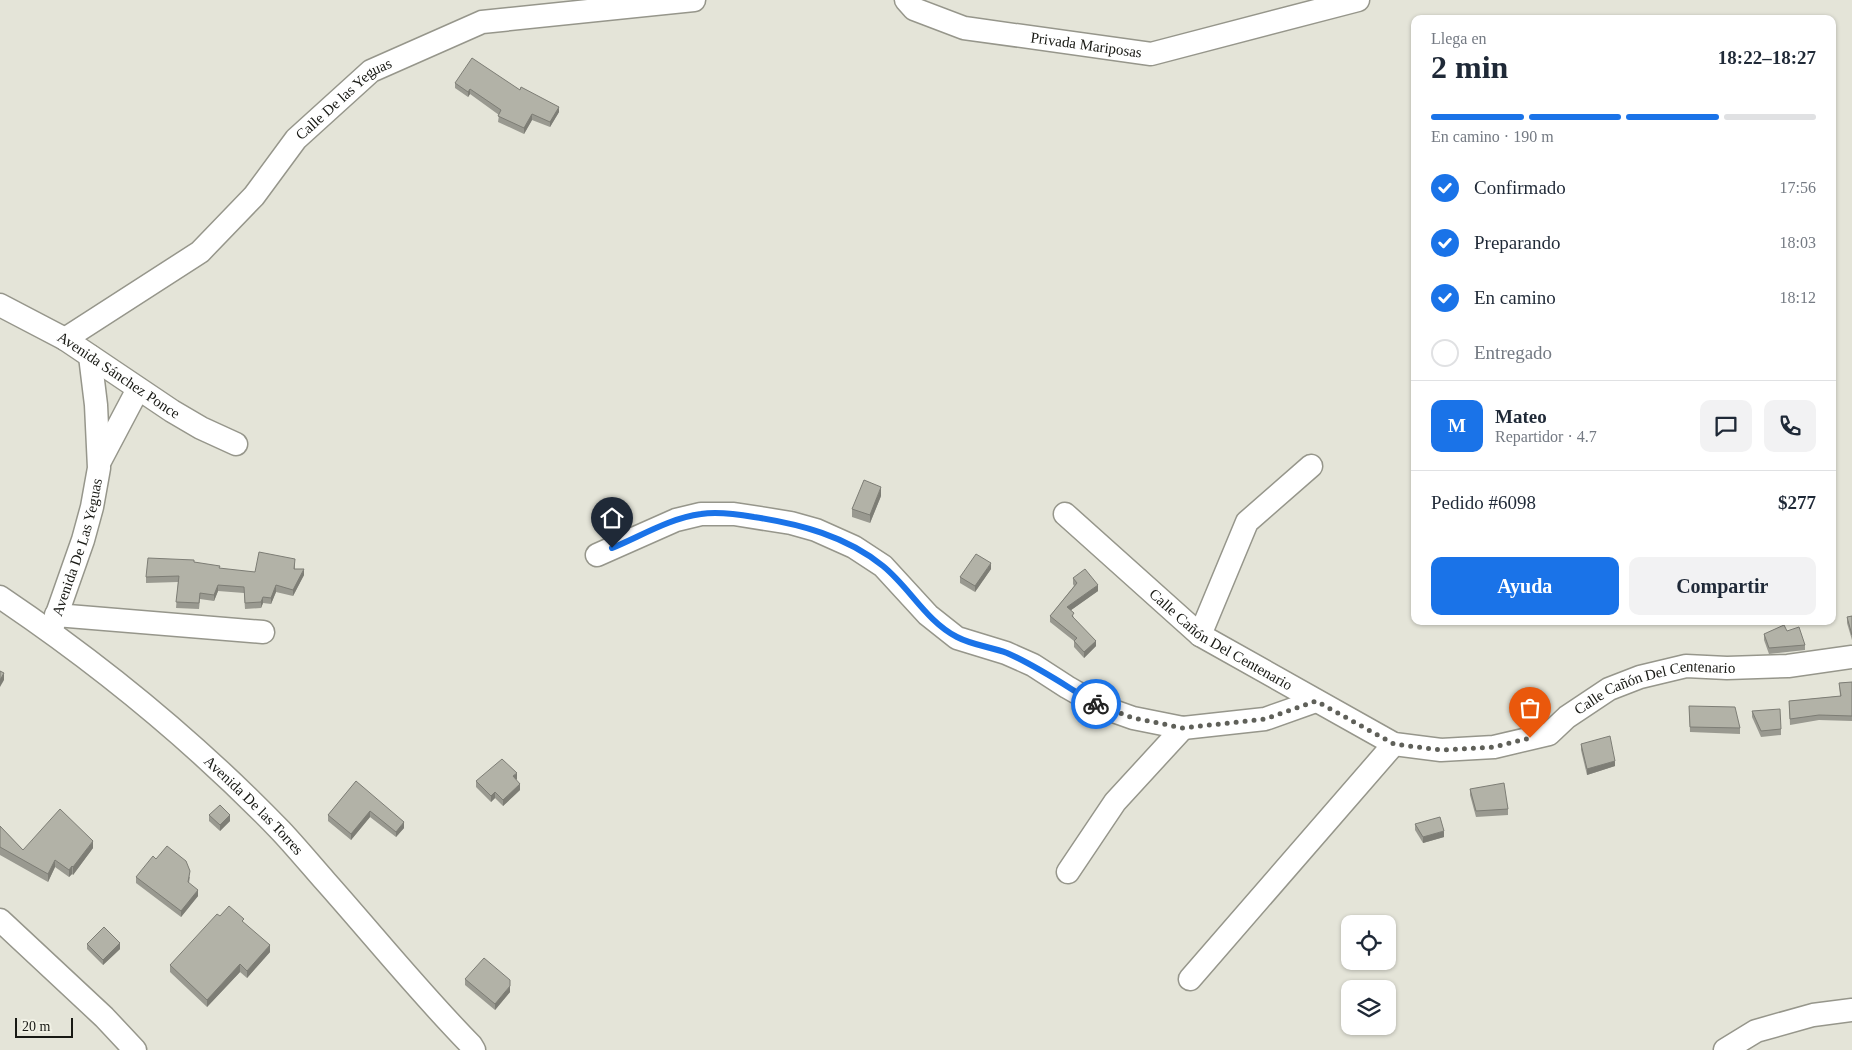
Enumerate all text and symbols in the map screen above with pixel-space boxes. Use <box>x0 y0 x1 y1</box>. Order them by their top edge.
street label: Privada Mariposas <box>1030 29 1143 61</box>
text: Llega en <box>1431 30 1487 47</box>
text: 18:22–18:27 <box>1718 47 1816 68</box>
text: 2 min <box>1431 49 1508 85</box>
street label: Calle De las Yeguas <box>293 55 394 143</box>
text: En camino · 190 m <box>1431 128 1554 145</box>
icon: check <box>1431 174 1459 202</box>
text: Confirmado <box>1474 177 1566 198</box>
text: 17:56 <box>1780 179 1816 196</box>
icon: check <box>1431 229 1459 257</box>
text: Preparando <box>1474 232 1561 253</box>
text: 18:03 <box>1780 234 1816 251</box>
icon: check <box>1431 284 1459 312</box>
text: En camino <box>1474 287 1556 308</box>
text: 18:12 <box>1780 289 1816 306</box>
street label: Avenida Sánchez Ponce <box>55 329 183 422</box>
text: Entregado <box>1474 342 1552 363</box>
button: chat <box>1700 400 1752 452</box>
button: phone <box>1764 400 1816 452</box>
text: Mateo <box>1495 406 1547 427</box>
text: M <box>1448 415 1466 436</box>
text: Repartidor · 4.7 <box>1495 428 1597 445</box>
street label: Avenida De Las Yeguas <box>49 477 105 618</box>
text: Pedido #6098 <box>1431 492 1536 513</box>
text: $277 <box>1778 492 1816 513</box>
pin <box>591 497 633 548</box>
icon: home <box>598 504 626 532</box>
button: Ayuda <box>1431 557 1619 615</box>
button: Compartir <box>1629 557 1816 615</box>
street label: Calle Cañón Del Centenario <box>1146 586 1295 693</box>
street label: Calle Cañón Del Centenario <box>1571 658 1735 718</box>
courier <box>1071 679 1121 729</box>
pin <box>1509 687 1551 738</box>
icon: bike <box>1082 690 1110 718</box>
icon: bag <box>1516 694 1544 722</box>
street label: Avenida De las Torres <box>201 753 307 858</box>
map controls <box>1341 915 1396 1035</box>
button: locate <box>1341 915 1396 970</box>
button: layers <box>1341 980 1396 1035</box>
scale bar <box>15 1015 72 1038</box>
text: 20 m <box>22 1019 50 1034</box>

